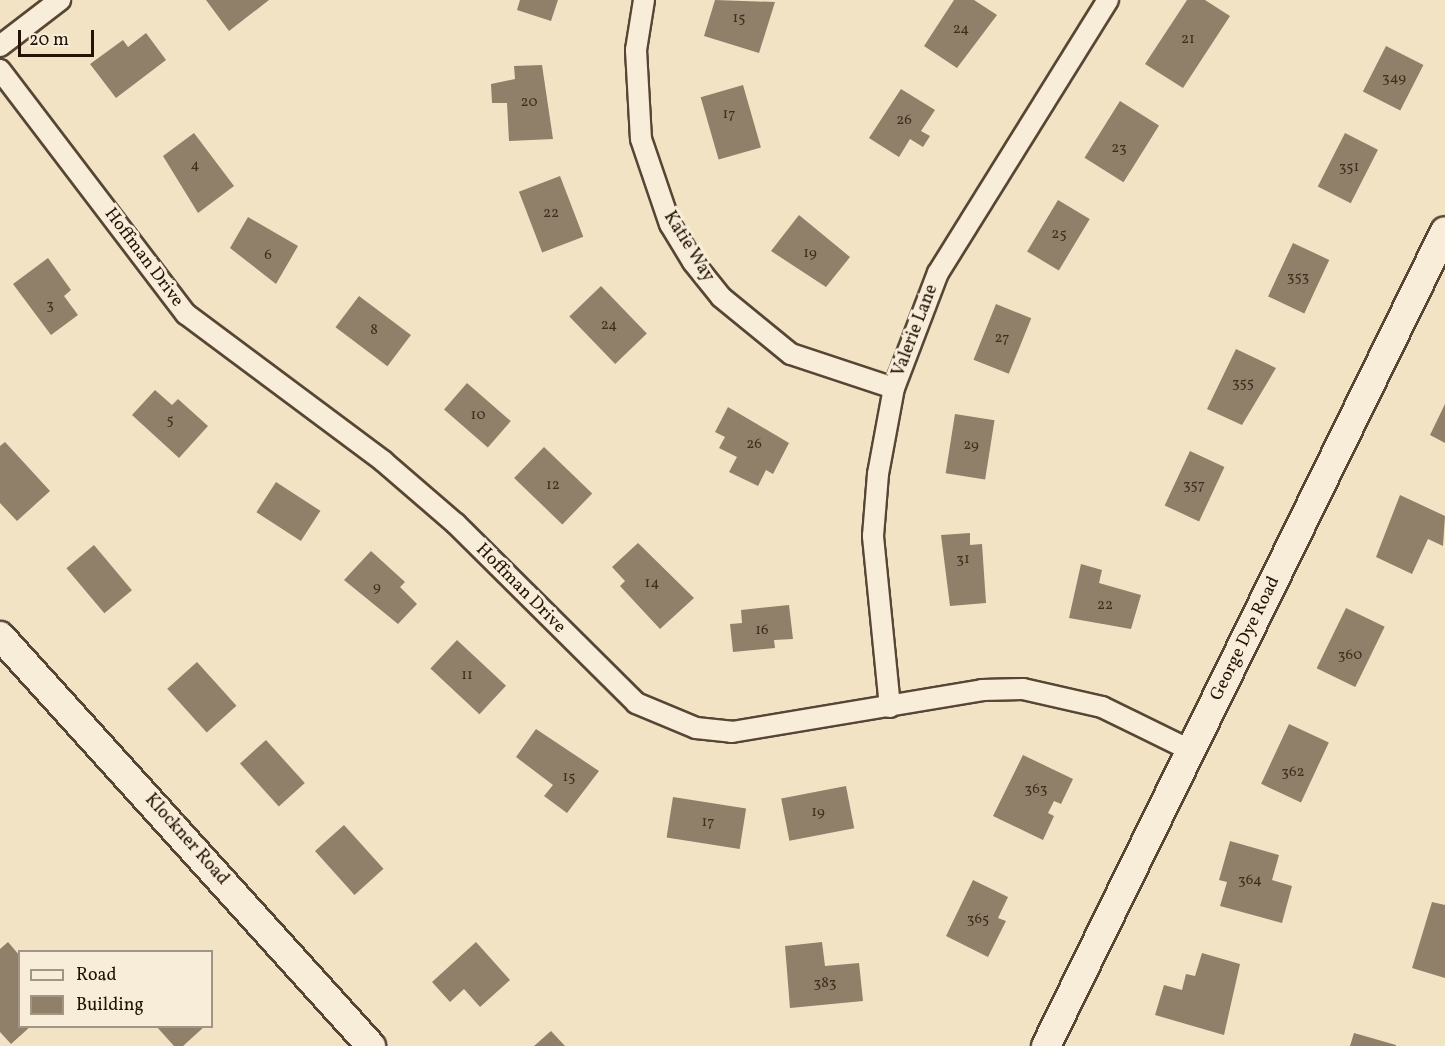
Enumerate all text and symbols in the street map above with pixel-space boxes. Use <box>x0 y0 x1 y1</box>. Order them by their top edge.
house number: 15 <box>732 10 746 28</box>
scale bar <box>21 18 98 56</box>
house number: 24 <box>953 21 969 39</box>
text: 20 m <box>29 28 69 53</box>
house number: 21 <box>1181 31 1195 49</box>
house number: 349 <box>1382 70 1406 88</box>
house number: 20 <box>521 94 537 112</box>
house number: 17 <box>722 106 736 124</box>
house number: 26 <box>896 112 912 130</box>
house number: 23 <box>1111 140 1127 158</box>
house number: 4 <box>191 157 199 175</box>
house number: 351 <box>1339 159 1359 177</box>
street label: Hoffman Drive <box>99 204 187 312</box>
house number: 22 <box>543 205 559 223</box>
street label: Katie Way <box>658 207 718 287</box>
house number: 25 <box>1051 226 1067 244</box>
house number: 19 <box>803 245 817 263</box>
house number: 6 <box>264 247 272 265</box>
house number: 353 <box>1287 269 1309 287</box>
street label: Valerie Lane <box>889 282 943 380</box>
house number: 3 <box>46 297 54 315</box>
house number: 24 <box>601 317 617 335</box>
house number: 8 <box>370 322 378 340</box>
house number: 27 <box>995 330 1009 348</box>
house number: 355 <box>1232 375 1254 393</box>
house number: 10 <box>471 407 485 425</box>
house number: 5 <box>166 412 174 430</box>
house number: 26 <box>746 436 762 454</box>
house number: 29 <box>963 437 979 455</box>
house number: 12 <box>546 477 560 495</box>
house number: 357 <box>1183 477 1205 495</box>
street label: Hoffman Drive <box>471 540 569 638</box>
house number: 31 <box>956 551 970 569</box>
street label: George Dye Road <box>1207 573 1285 705</box>
house number: 14 <box>645 575 659 593</box>
house number: 9 <box>373 579 381 597</box>
house number: 22 <box>1097 597 1113 615</box>
house number: 16 <box>755 622 769 640</box>
house number: 360 <box>1338 647 1362 665</box>
house number: 11 <box>461 667 473 685</box>
house number: 362 <box>1281 764 1305 782</box>
house number: 15 <box>562 769 576 787</box>
house number: 363 <box>1025 781 1047 799</box>
street label: Klockner Road <box>139 790 233 890</box>
house number: 19 <box>811 804 825 822</box>
house number: 17 <box>701 814 715 832</box>
house number: 364 <box>1238 872 1262 890</box>
house number: 365 <box>967 911 989 929</box>
legend <box>18 950 213 1028</box>
text: Road <box>76 963 117 988</box>
house number: 383 <box>813 975 837 993</box>
text: Building <box>76 993 144 1018</box>

